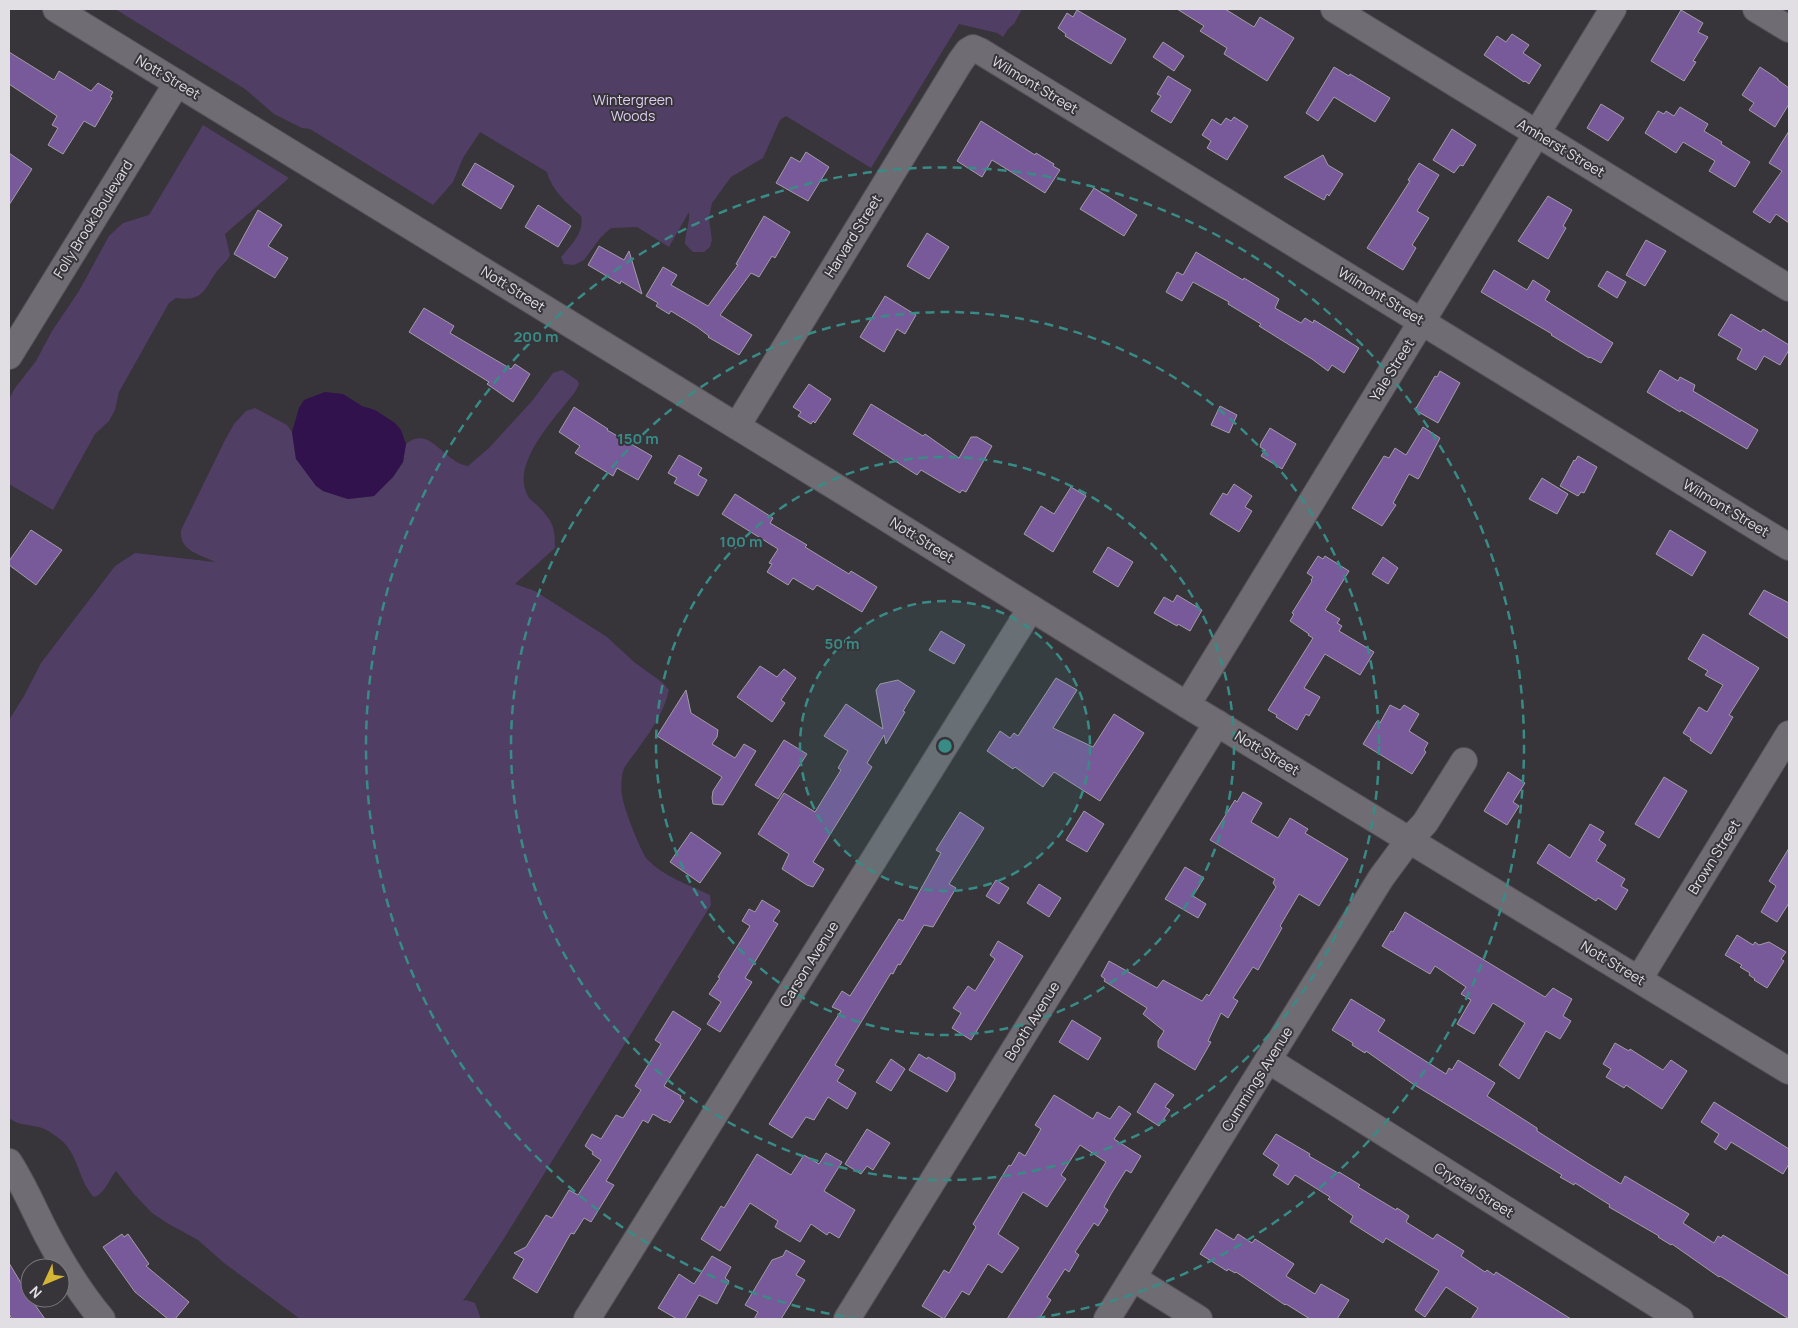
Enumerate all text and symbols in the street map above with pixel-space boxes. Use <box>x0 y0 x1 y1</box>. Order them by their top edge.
street label: Nott Street <box>132 50 204 103</box>
street label: Wilmont Street <box>989 51 1082 118</box>
park label: Wintergreen Woods <box>593 90 673 125</box>
street label: Amherst Street <box>1514 114 1609 181</box>
street label: Folly Brook Boulevard <box>49 156 137 281</box>
street label: Harvard Street <box>820 191 886 281</box>
street label: Nott Street <box>478 261 549 316</box>
street label: Wilmont Street <box>1335 262 1428 329</box>
text: 200 m <box>513 326 559 347</box>
street label: Yale Street <box>1365 335 1418 404</box>
text: 150 m <box>617 428 659 449</box>
street label: Wilmont Street <box>1680 474 1773 541</box>
street label: Nott Street <box>887 512 958 567</box>
text: 100 m <box>720 531 762 552</box>
text: 50 m <box>824 633 860 654</box>
street label: Nott Street <box>1231 726 1303 779</box>
centre of rings <box>936 737 954 755</box>
street label: Brown Street <box>1683 816 1744 898</box>
street label: Carson Avenue <box>775 917 842 1010</box>
street label: Nott Street <box>1577 936 1649 989</box>
street label: Booth Avenue <box>1000 978 1063 1064</box>
street label: Cummings Avenue <box>1217 1023 1296 1135</box>
street label: Crystal Street <box>1431 1158 1518 1222</box>
north arrow <box>20 1258 70 1308</box>
text: N <box>25 1282 46 1303</box>

